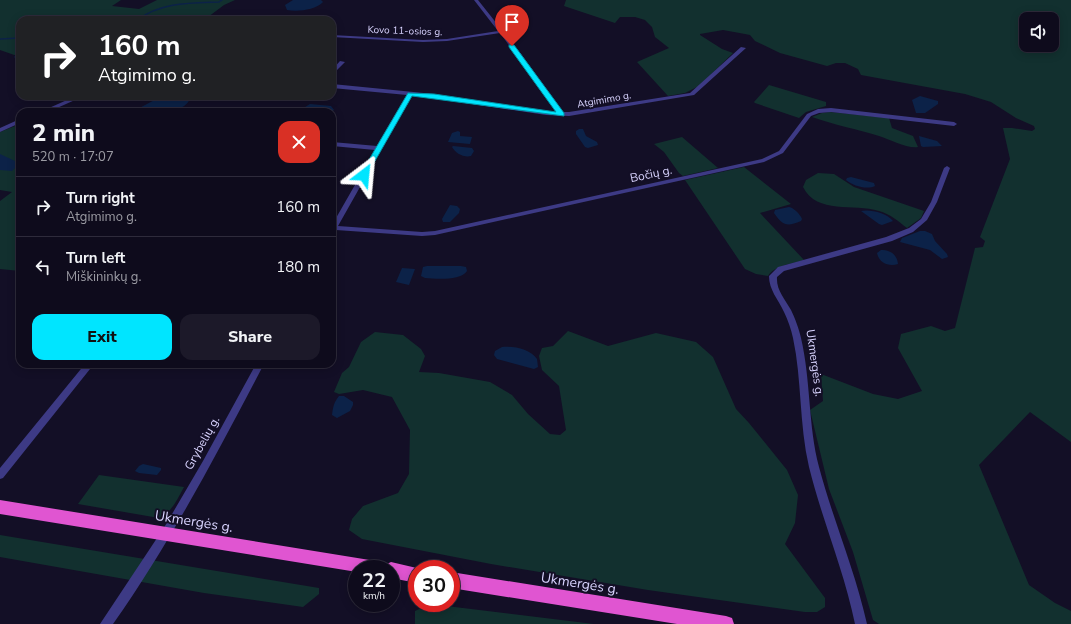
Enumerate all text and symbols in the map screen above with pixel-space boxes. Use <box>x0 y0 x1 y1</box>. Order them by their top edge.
pin <box>495 5 529 46</box>
icon: arrive <box>501 11 523 33</box>
map controls <box>1019 12 1059 52</box>
button: sound <box>1019 12 1059 52</box>
street label: Kovo 11-osios g. <box>367 23 443 39</box>
text: 160 m <box>98 27 181 65</box>
icon: right <box>32 32 84 84</box>
text: Atgimimo g. <box>98 63 196 87</box>
street label: Atgimimo g. <box>576 88 632 112</box>
text: 2 min <box>32 117 95 149</box>
button: close <box>278 121 320 163</box>
text: 520 m · 17:07 <box>32 148 114 166</box>
position arrow <box>343 154 385 196</box>
street label: Bočių g. <box>628 162 674 186</box>
text: Turn right <box>66 188 135 208</box>
icon: right <box>32 196 54 218</box>
text: 160 m <box>276 197 320 217</box>
text: Atgimimo g. <box>66 208 137 226</box>
text: Turn left <box>66 248 125 268</box>
icon: left <box>32 256 54 278</box>
text: 180 m <box>276 257 320 277</box>
text: Miškininkų g. <box>66 268 141 286</box>
button: Exit <box>32 314 172 360</box>
button: Share <box>180 314 320 360</box>
street label: Ukmergės g. <box>802 328 828 398</box>
street label: Grybelių g. <box>181 413 223 473</box>
street label: Ukmergės g. <box>153 506 234 537</box>
speed limit sign: 30 <box>408 560 460 612</box>
text: 22 <box>362 567 386 594</box>
street label: Ukmergės g. <box>539 568 620 599</box>
text: km/h <box>363 589 385 603</box>

